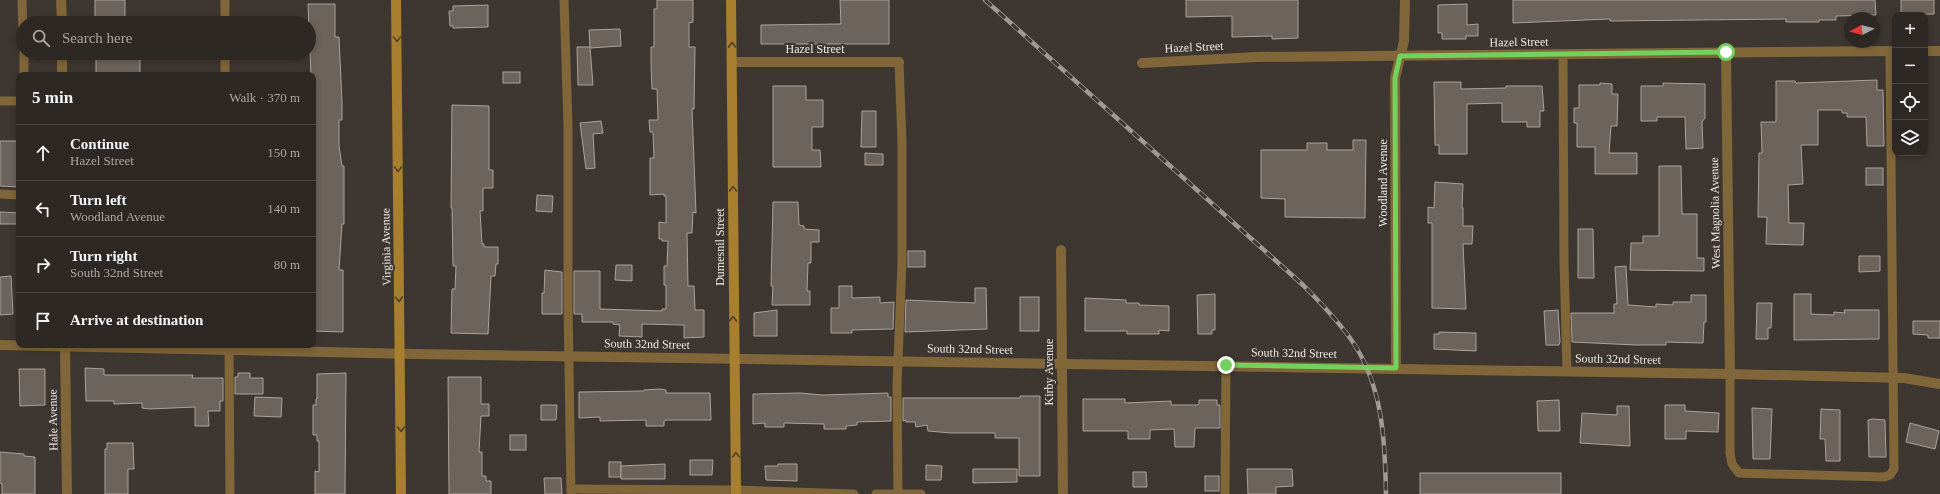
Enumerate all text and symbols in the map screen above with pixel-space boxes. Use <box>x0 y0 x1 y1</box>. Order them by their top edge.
north arrow <box>1844 12 1880 48</box>
map controls <box>1892 12 1928 156</box>
button: + <box>1892 12 1928 48</box>
search box <box>16 16 316 60</box>
icon: search <box>30 27 52 49</box>
text: Search here <box>62 30 132 46</box>
street label: Hazel Street <box>1489 34 1549 50</box>
one-way arrow <box>393 36 401 42</box>
street label: Hazel Street <box>1164 38 1224 56</box>
one-way arrow <box>728 42 736 48</box>
street label: Hazel Street <box>786 42 845 56</box>
route start <box>1717 43 1735 61</box>
button: − <box>1892 48 1928 84</box>
button: locate <box>1892 84 1928 120</box>
text: 5 min <box>32 88 73 107</box>
text: Walk · 370 m <box>229 90 300 105</box>
button: layers <box>1892 120 1928 156</box>
text: Continue <box>70 136 129 152</box>
street label: Woodland Avenue <box>1376 139 1390 227</box>
icon: ahead <box>32 142 54 164</box>
text: 150 m <box>267 145 300 160</box>
text: Hazel Street <box>70 153 134 168</box>
street label: West Magnolia Avenue <box>1707 157 1723 269</box>
one-way arrow <box>394 166 402 172</box>
one-way arrow <box>729 186 737 192</box>
text: Turn left <box>70 192 127 208</box>
icon: left <box>32 198 54 220</box>
text: 140 m <box>267 201 300 216</box>
street label: Virginia Avenue <box>378 208 394 286</box>
street label: Dumesnil Street <box>713 208 727 286</box>
text: Woodland Avenue <box>70 209 165 224</box>
text: Turn right <box>70 248 137 264</box>
icon: right <box>32 254 54 276</box>
text: 80 m <box>274 257 300 272</box>
text: South 32nd Street <box>70 265 163 280</box>
one-way arrow <box>395 296 403 302</box>
icon: arrive <box>32 310 54 332</box>
text: Arrive at destination <box>70 312 203 328</box>
one-way arrow <box>729 316 737 322</box>
street label: South 32nd Street <box>604 336 691 352</box>
street label: Kirby Avenue <box>1042 339 1056 405</box>
street label: South 32nd Street <box>927 341 1014 357</box>
street label: South 32nd Street <box>1251 345 1338 361</box>
street label: South 32nd Street <box>1575 351 1662 367</box>
route end <box>1217 356 1235 374</box>
street label: Hale Avenue <box>45 389 61 451</box>
one-way arrow <box>397 426 405 432</box>
one-way arrow <box>732 452 740 458</box>

